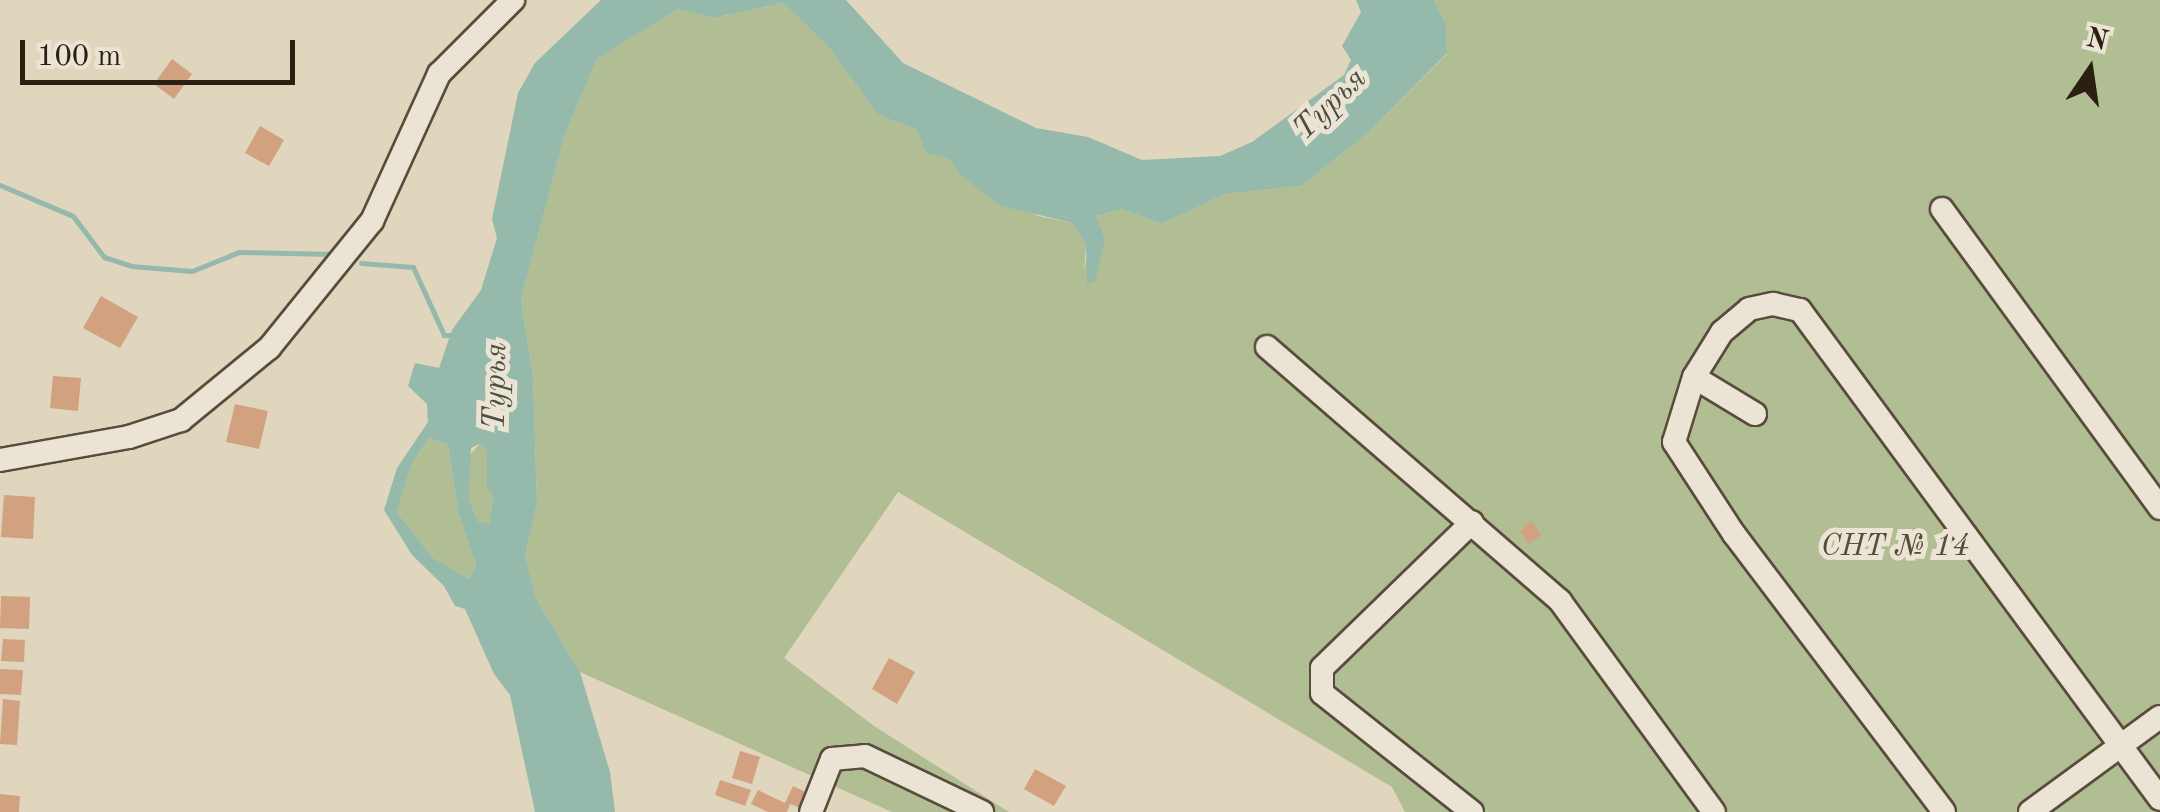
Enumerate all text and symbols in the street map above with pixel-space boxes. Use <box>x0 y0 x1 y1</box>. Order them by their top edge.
scale bar <box>25 20 300 82</box>
north arrow <box>2040 20 2140 120</box>
text: N <box>2083 25 2110 57</box>
text: 100 m <box>37 42 121 72</box>
water label: Турья <box>1286 61 1376 149</box>
water label: Турья <box>477 342 517 430</box>
park label: СНТ № 14 <box>1821 529 1969 565</box>

